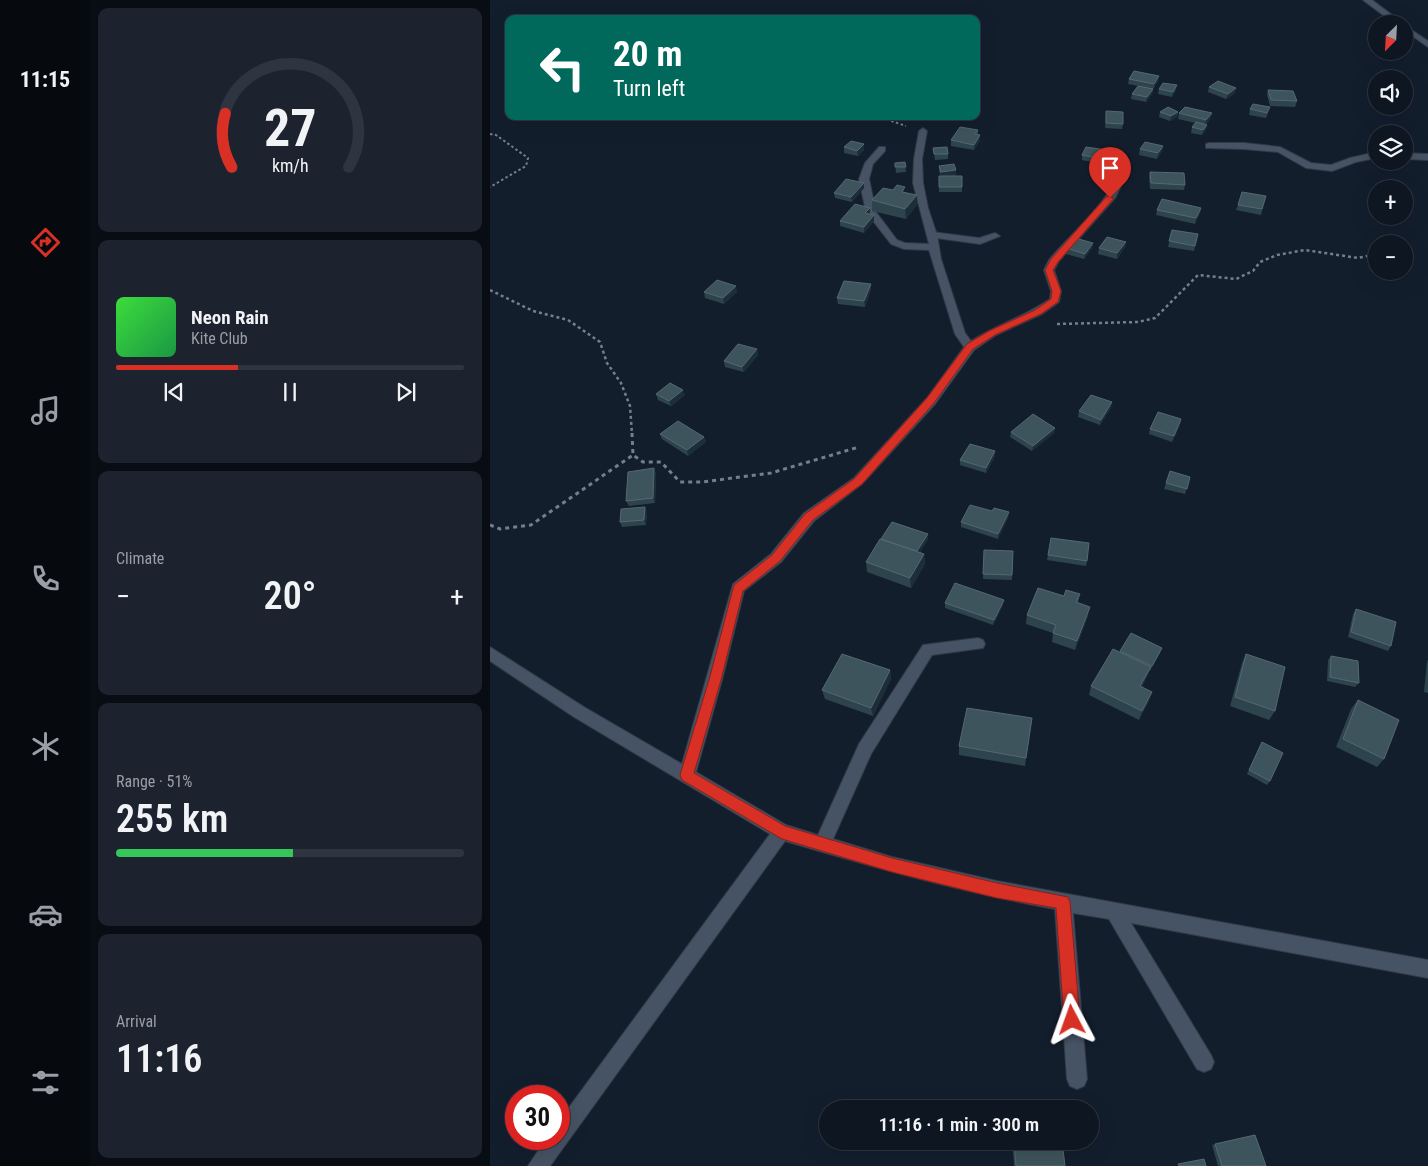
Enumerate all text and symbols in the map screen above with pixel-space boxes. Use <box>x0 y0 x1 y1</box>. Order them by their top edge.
north arrow <box>1368 15 1412 60</box>
map controls <box>1368 15 1413 280</box>
text: 20 m <box>613 34 682 75</box>
icon: left <box>530 35 595 100</box>
text: 11:15 <box>20 67 70 92</box>
button: sound <box>1368 70 1413 115</box>
text: Turn left <box>613 76 685 101</box>
text: 27 <box>264 98 316 159</box>
button: layers <box>1368 125 1413 170</box>
pin <box>1089 147 1131 198</box>
icon: arrive <box>1096 154 1124 182</box>
text: km/h <box>272 155 308 176</box>
button: + <box>1368 180 1413 225</box>
icon: directions <box>28 225 63 260</box>
button: − <box>1368 235 1413 280</box>
text: Neon Rain <box>191 306 269 329</box>
text: Kite Club <box>191 329 248 348</box>
icon: previous <box>160 378 188 406</box>
icon: pause <box>276 378 304 406</box>
icon: next <box>392 378 420 406</box>
icon: music <box>28 393 63 428</box>
text: Climate <box>116 549 164 568</box>
icon: phone <box>28 561 63 596</box>
text: 20° <box>264 574 316 618</box>
text: − <box>116 580 130 613</box>
text: + <box>450 580 464 613</box>
icon: climate <box>28 729 63 764</box>
text: Range · 51% <box>116 772 192 791</box>
text: 255 km <box>116 797 228 841</box>
icon: car <box>28 897 63 932</box>
position arrow <box>1045 993 1097 1045</box>
text: Arrival <box>116 1012 157 1031</box>
text: 11:16 <box>116 1037 202 1081</box>
icon: filters <box>28 1065 63 1100</box>
speed limit sign: 30 <box>505 1085 570 1150</box>
text: 11:16 · 1 min · 300 m <box>879 1113 1039 1136</box>

